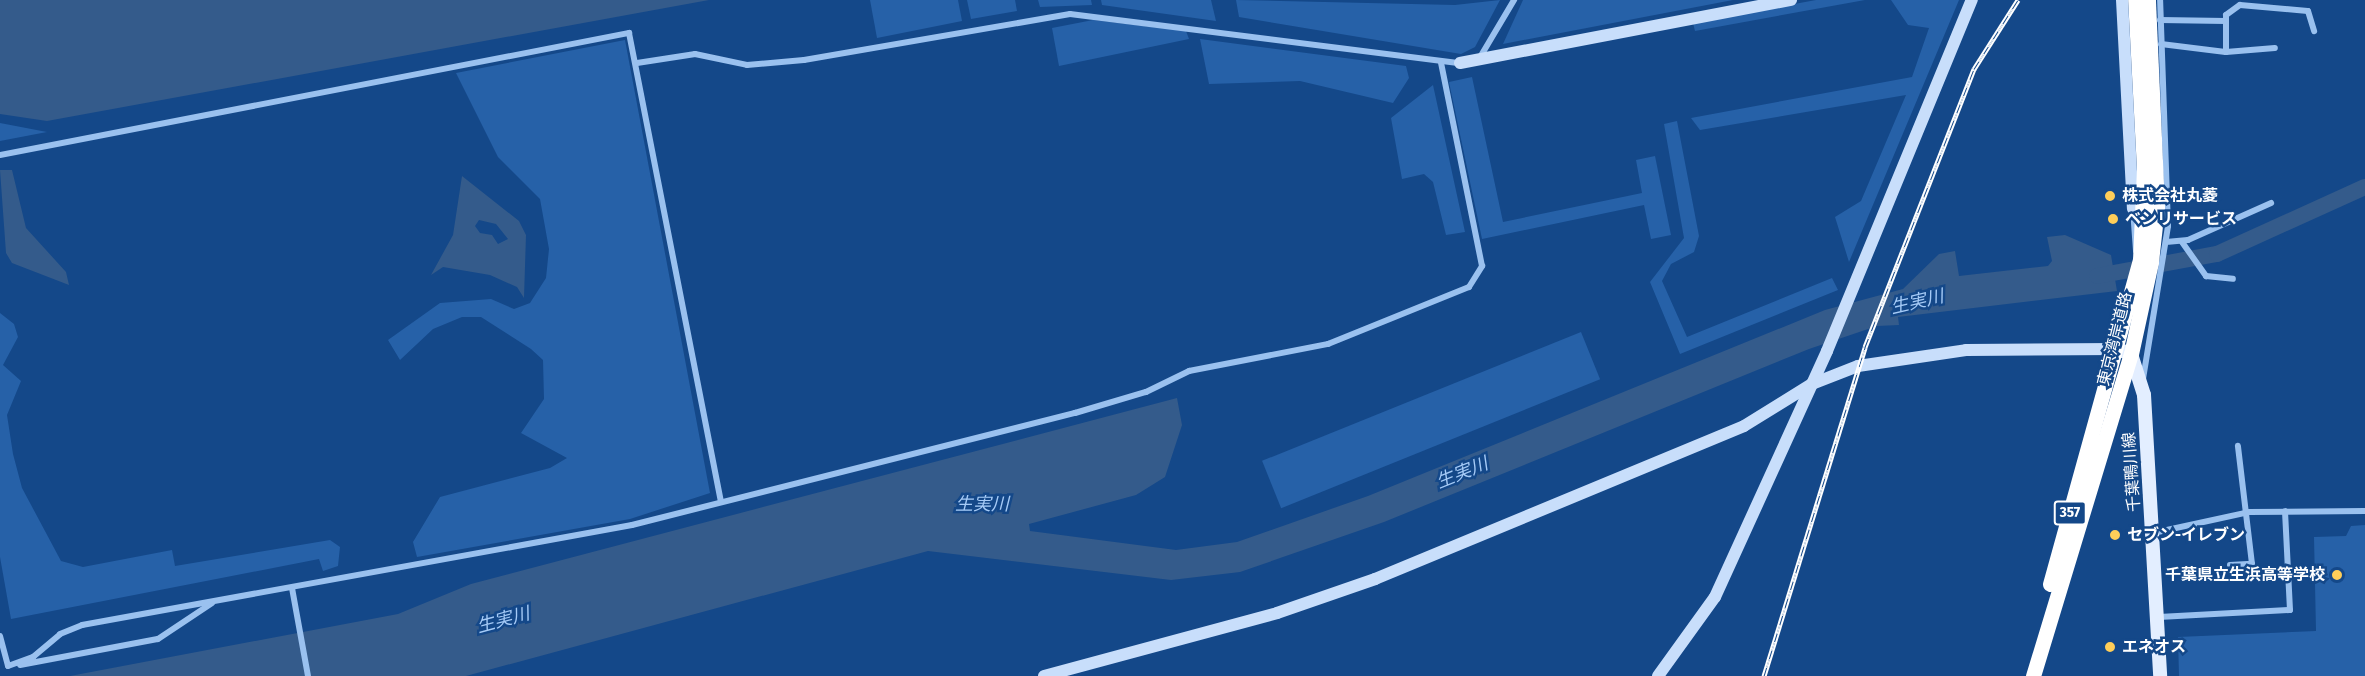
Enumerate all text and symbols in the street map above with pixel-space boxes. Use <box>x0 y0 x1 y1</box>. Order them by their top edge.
place label: 株式会社丸菱 <box>2122 186 2218 206</box>
marker: 株式会社丸菱 <box>2103 189 2117 203</box>
place label: ベンリサービス <box>2125 209 2237 229</box>
marker: ベンリサービス <box>2106 212 2120 226</box>
water label: 生実川 <box>1888 285 1946 319</box>
street label: 東京湾岸道路 <box>2094 290 2136 388</box>
street label: 千葉鴨川線 <box>2120 431 2144 513</box>
water label: 生実川 <box>1433 453 1491 493</box>
water label: 生実川 <box>955 493 1009 515</box>
road number: 357 <box>2054 501 2086 525</box>
place label: セブン-イレブン <box>2127 525 2245 545</box>
marker: セブン-イレブン <box>2108 528 2122 542</box>
place label: 千葉県立生浜高等学校 <box>2165 565 2325 585</box>
marker: 千葉県立生浜高等学校 <box>2330 568 2344 582</box>
water label: 生実川 <box>474 603 532 637</box>
place label: エネオス <box>2122 637 2186 657</box>
marker: エネオス <box>2103 640 2117 654</box>

